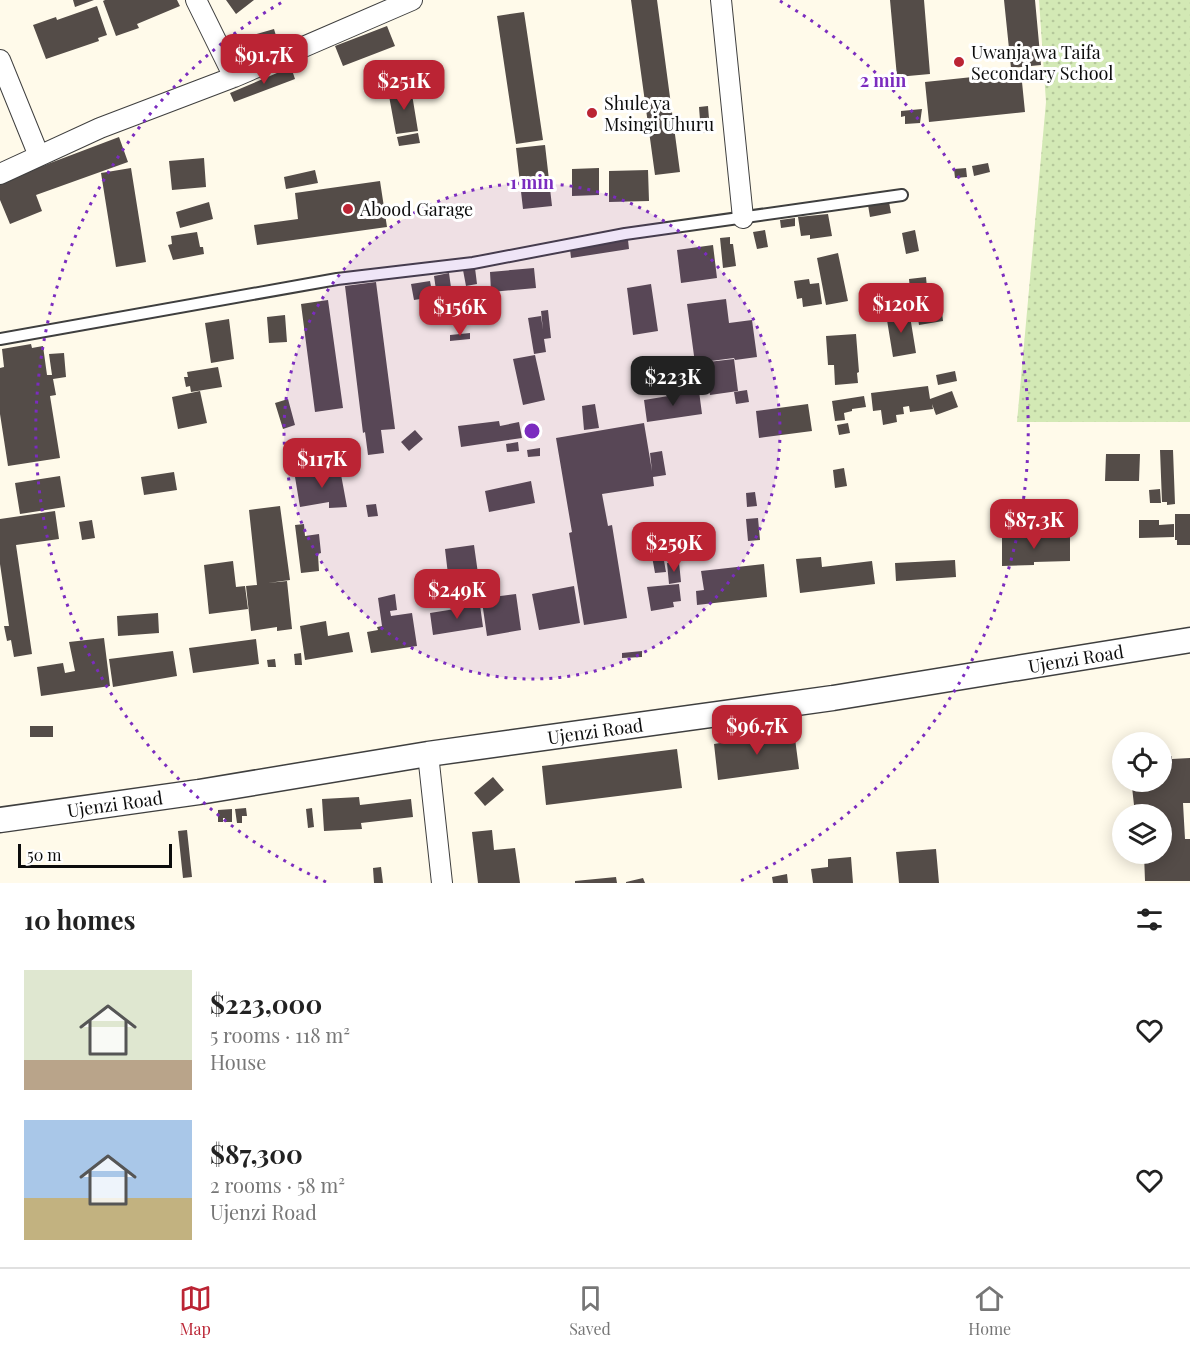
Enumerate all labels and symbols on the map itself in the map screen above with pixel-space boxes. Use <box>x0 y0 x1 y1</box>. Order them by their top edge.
pin: $91.7K <box>215 34 313 85</box>
place label: Uwanja wa Taifa Secondary School <box>971 40 1113 85</box>
marker: Uwanja wa Taifa Secondary School <box>952 55 966 69</box>
pin: $251K <box>362 60 446 111</box>
text: 2 min <box>860 68 906 92</box>
place label: Shule ya Msingi Uhuru <box>604 91 715 136</box>
marker: Shule ya Msingi Uhuru <box>585 106 599 120</box>
text: 1 min <box>510 170 554 194</box>
place label: Abood Garage <box>359 197 473 221</box>
marker: Abood Garage <box>341 202 355 216</box>
pin: $120K <box>859 283 943 334</box>
pin: $156K <box>418 286 502 337</box>
pin: $223K <box>631 356 715 407</box>
centre of rings <box>522 421 542 441</box>
pin: $117K <box>280 438 364 489</box>
pin: $87.3K <box>985 499 1083 550</box>
pin: $259K <box>632 522 716 573</box>
pin: $249K <box>415 569 499 620</box>
street label: Ujenzi Road <box>1026 639 1126 678</box>
pin: $96.7K <box>708 705 806 756</box>
street label: Ujenzi Road <box>546 712 645 749</box>
street label: Ujenzi Road <box>66 785 165 822</box>
scale bar <box>18 841 172 868</box>

